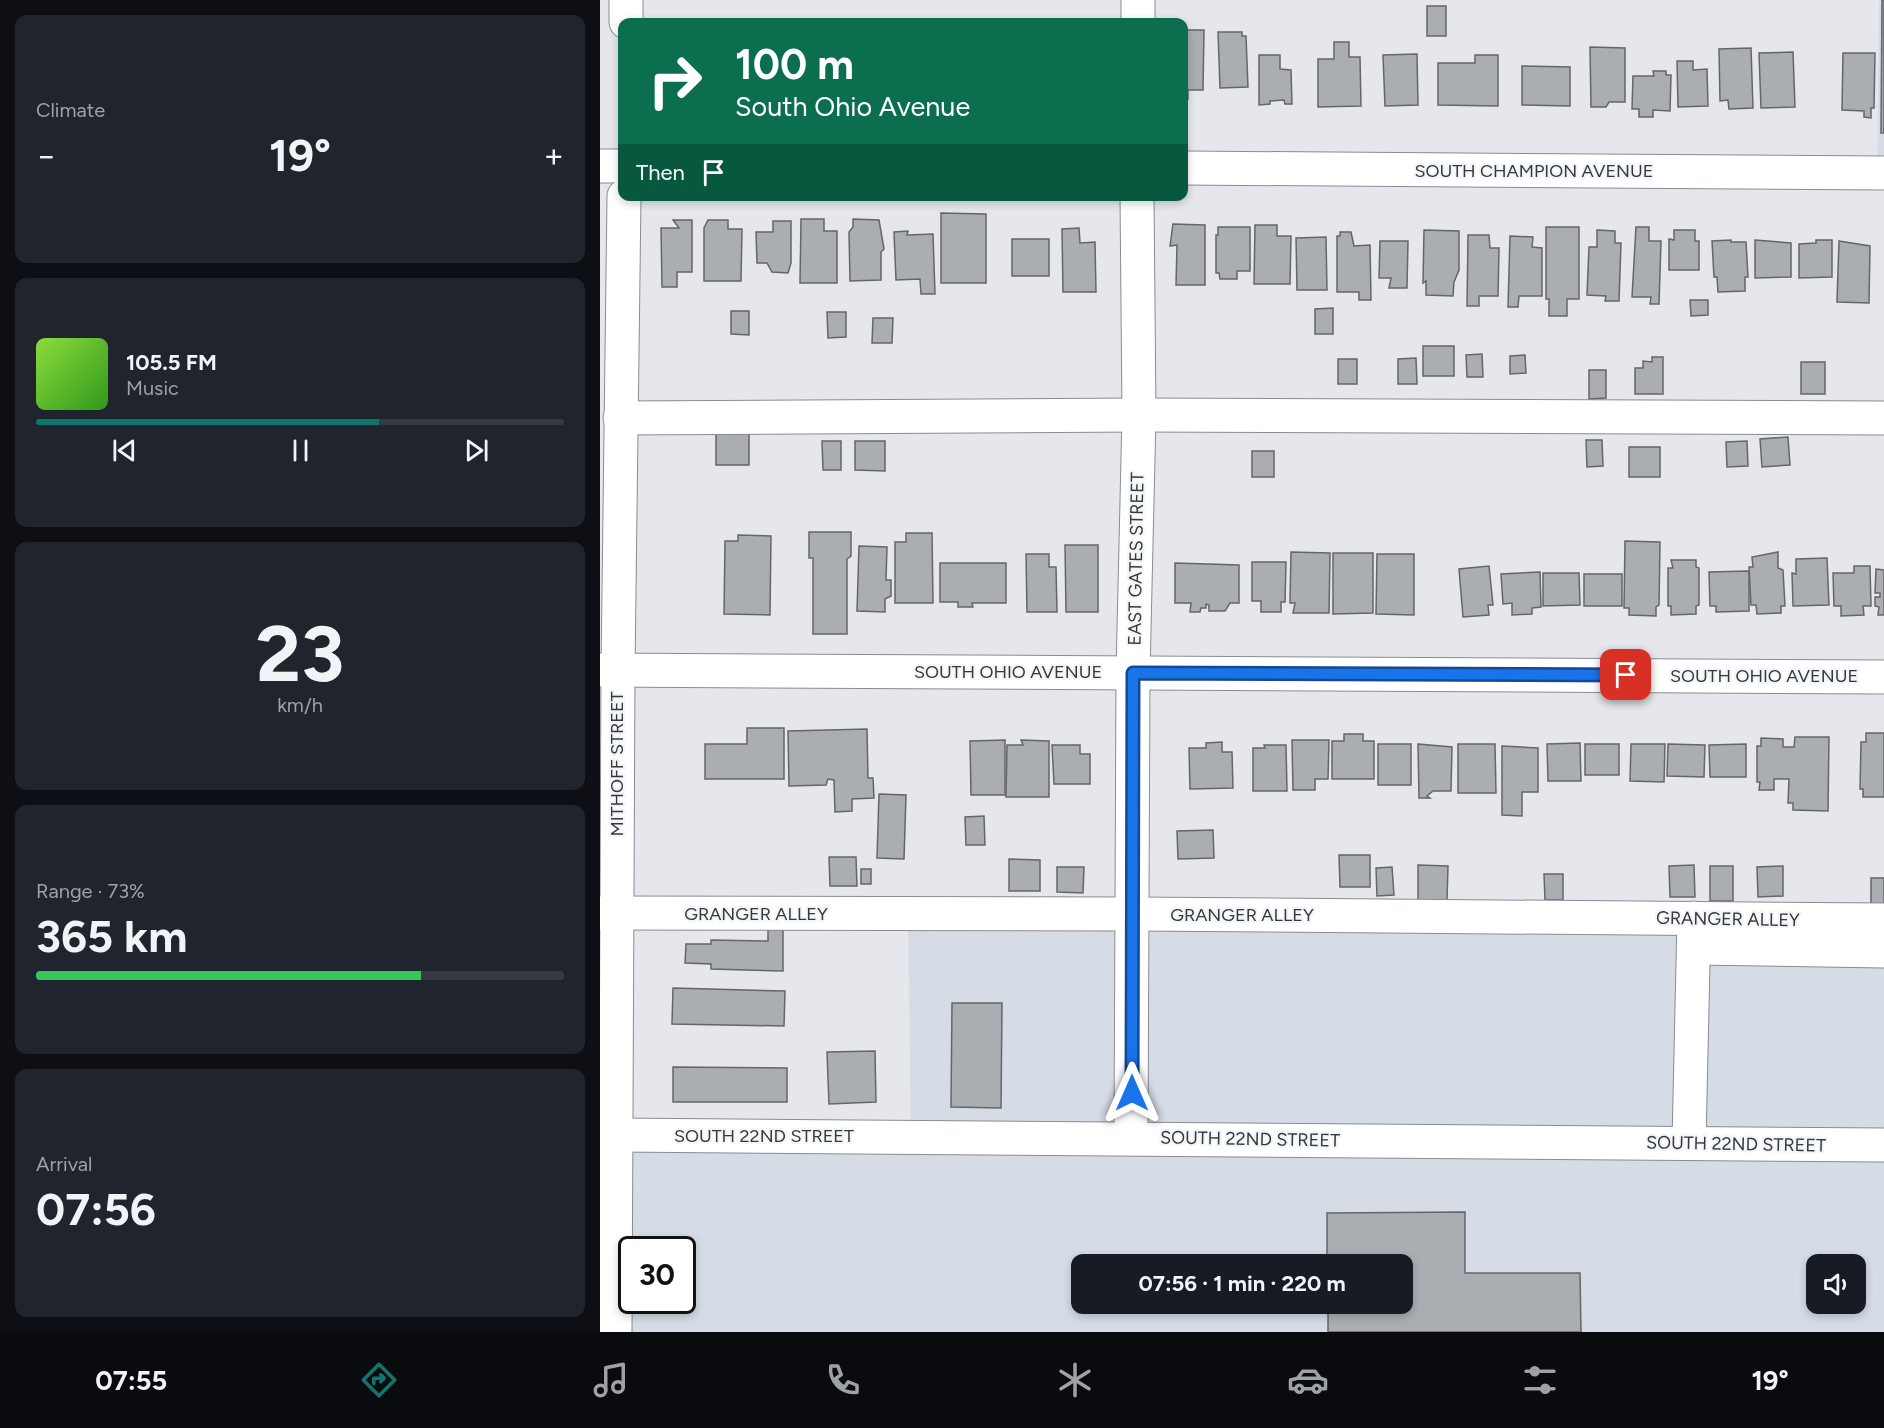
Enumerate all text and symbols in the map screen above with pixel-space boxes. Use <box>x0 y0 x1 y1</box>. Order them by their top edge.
text: 100 m <box>735 39 854 90</box>
icon: right <box>636 42 714 120</box>
text: South Ohio Avenue <box>735 90 970 123</box>
text: Climate <box>36 98 105 122</box>
text: 19° <box>269 128 331 182</box>
text: − <box>36 136 57 175</box>
text: + <box>543 136 564 175</box>
icon: arrive <box>697 156 730 189</box>
text: Then <box>636 159 685 186</box>
street label: SOUTH CHAMPION AVENUE <box>1415 160 1653 182</box>
text: 105.5 FM <box>126 349 217 376</box>
text: Music <box>126 376 179 400</box>
icon: previous <box>108 434 141 467</box>
icon: pause <box>284 434 317 467</box>
icon: next <box>460 434 493 467</box>
street label: EAST GATES STREET <box>1123 472 1149 646</box>
text: 23 <box>256 607 344 701</box>
pin <box>1600 649 1651 700</box>
icon: arrive <box>1609 658 1642 691</box>
street label: SOUTH OHIO AVENUE <box>914 661 1102 683</box>
street label: SOUTH OHIO AVENUE <box>1670 665 1858 687</box>
street label: MITHOFF STREET <box>606 691 628 837</box>
text: km/h <box>277 693 323 717</box>
text: Range · 73% <box>36 879 145 903</box>
street label: GRANGER ALLEY <box>684 903 828 925</box>
street label: GRANGER ALLEY <box>1170 904 1314 926</box>
street label: GRANGER ALLEY <box>1656 907 1800 931</box>
text: 365 km <box>36 909 187 963</box>
position arrow <box>1100 1061 1164 1125</box>
street label: SOUTH 22ND STREET <box>674 1125 854 1147</box>
street label: SOUTH 22ND STREET <box>1160 1126 1340 1152</box>
street label: SOUTH 22ND STREET <box>1646 1131 1826 1157</box>
text: Arrival <box>36 1152 92 1176</box>
text: 07:56 <box>36 1182 156 1236</box>
speed limit sign: 30 <box>618 1236 696 1314</box>
map controls <box>1806 1254 1866 1314</box>
button: sound <box>1806 1254 1866 1314</box>
text: 07:56 · 1 min · 220 m <box>1138 1270 1346 1297</box>
icon: directions <box>358 1359 400 1401</box>
icon: music <box>590 1359 632 1401</box>
icon: phone <box>822 1359 864 1401</box>
icon: climate <box>1054 1359 1096 1401</box>
icon: car <box>1287 1359 1329 1401</box>
icon: filters <box>1519 1359 1561 1401</box>
text: 07:55 <box>95 1364 167 1397</box>
text: 19° <box>1751 1364 1789 1397</box>

